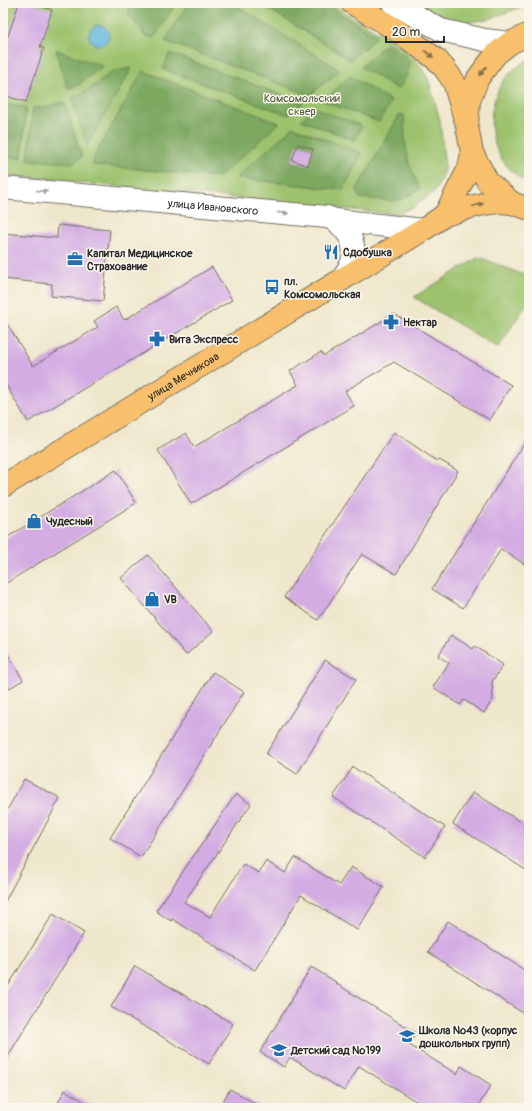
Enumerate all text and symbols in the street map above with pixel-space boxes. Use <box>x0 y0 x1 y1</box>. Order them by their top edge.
scale bar <box>386 18 444 44</box>
text: 20 m <box>392 25 421 40</box>
one-way arrow <box>424 50 435 59</box>
one-way arrow <box>479 66 487 77</box>
park label: Комсомольский сквер <box>264 92 340 118</box>
one-way arrow <box>36 187 48 194</box>
street label: улица Ивановского <box>166 196 259 217</box>
one-way arrow <box>472 202 484 208</box>
one-way arrow <box>277 210 289 217</box>
restaurant icon: Сдобушка <box>322 243 340 261</box>
place label: Сдобушка <box>343 246 392 259</box>
place label: Капитал Медицинское Страхование <box>87 247 193 273</box>
office icon: Капитал Медицинское Страхование <box>66 250 84 268</box>
place label: пл. Комсомольская <box>284 275 361 301</box>
bus stop icon: пл. Комсомольская <box>263 278 281 296</box>
pharmacy icon: Нектар <box>382 313 400 331</box>
place label: Нектар <box>403 316 437 329</box>
pharmacy icon: Вита Экспресс <box>148 330 166 348</box>
place label: Вита Экспресс <box>169 333 239 346</box>
street label: улица Мечникова <box>144 349 221 403</box>
shop icon: Чудесный <box>25 512 43 530</box>
place label: Чудесный <box>46 515 93 528</box>
shop icon: VB <box>143 590 161 608</box>
place label: VB <box>164 593 177 606</box>
place label: Школа №43 (корпус дошкольных групп) <box>418 1024 518 1050</box>
school or university icon: Школа №43 (корпус дошкольных групп) <box>398 1027 416 1045</box>
school or university icon: Детский сад №199 <box>270 1041 288 1059</box>
place label: Детский сад №199 <box>290 1044 381 1057</box>

